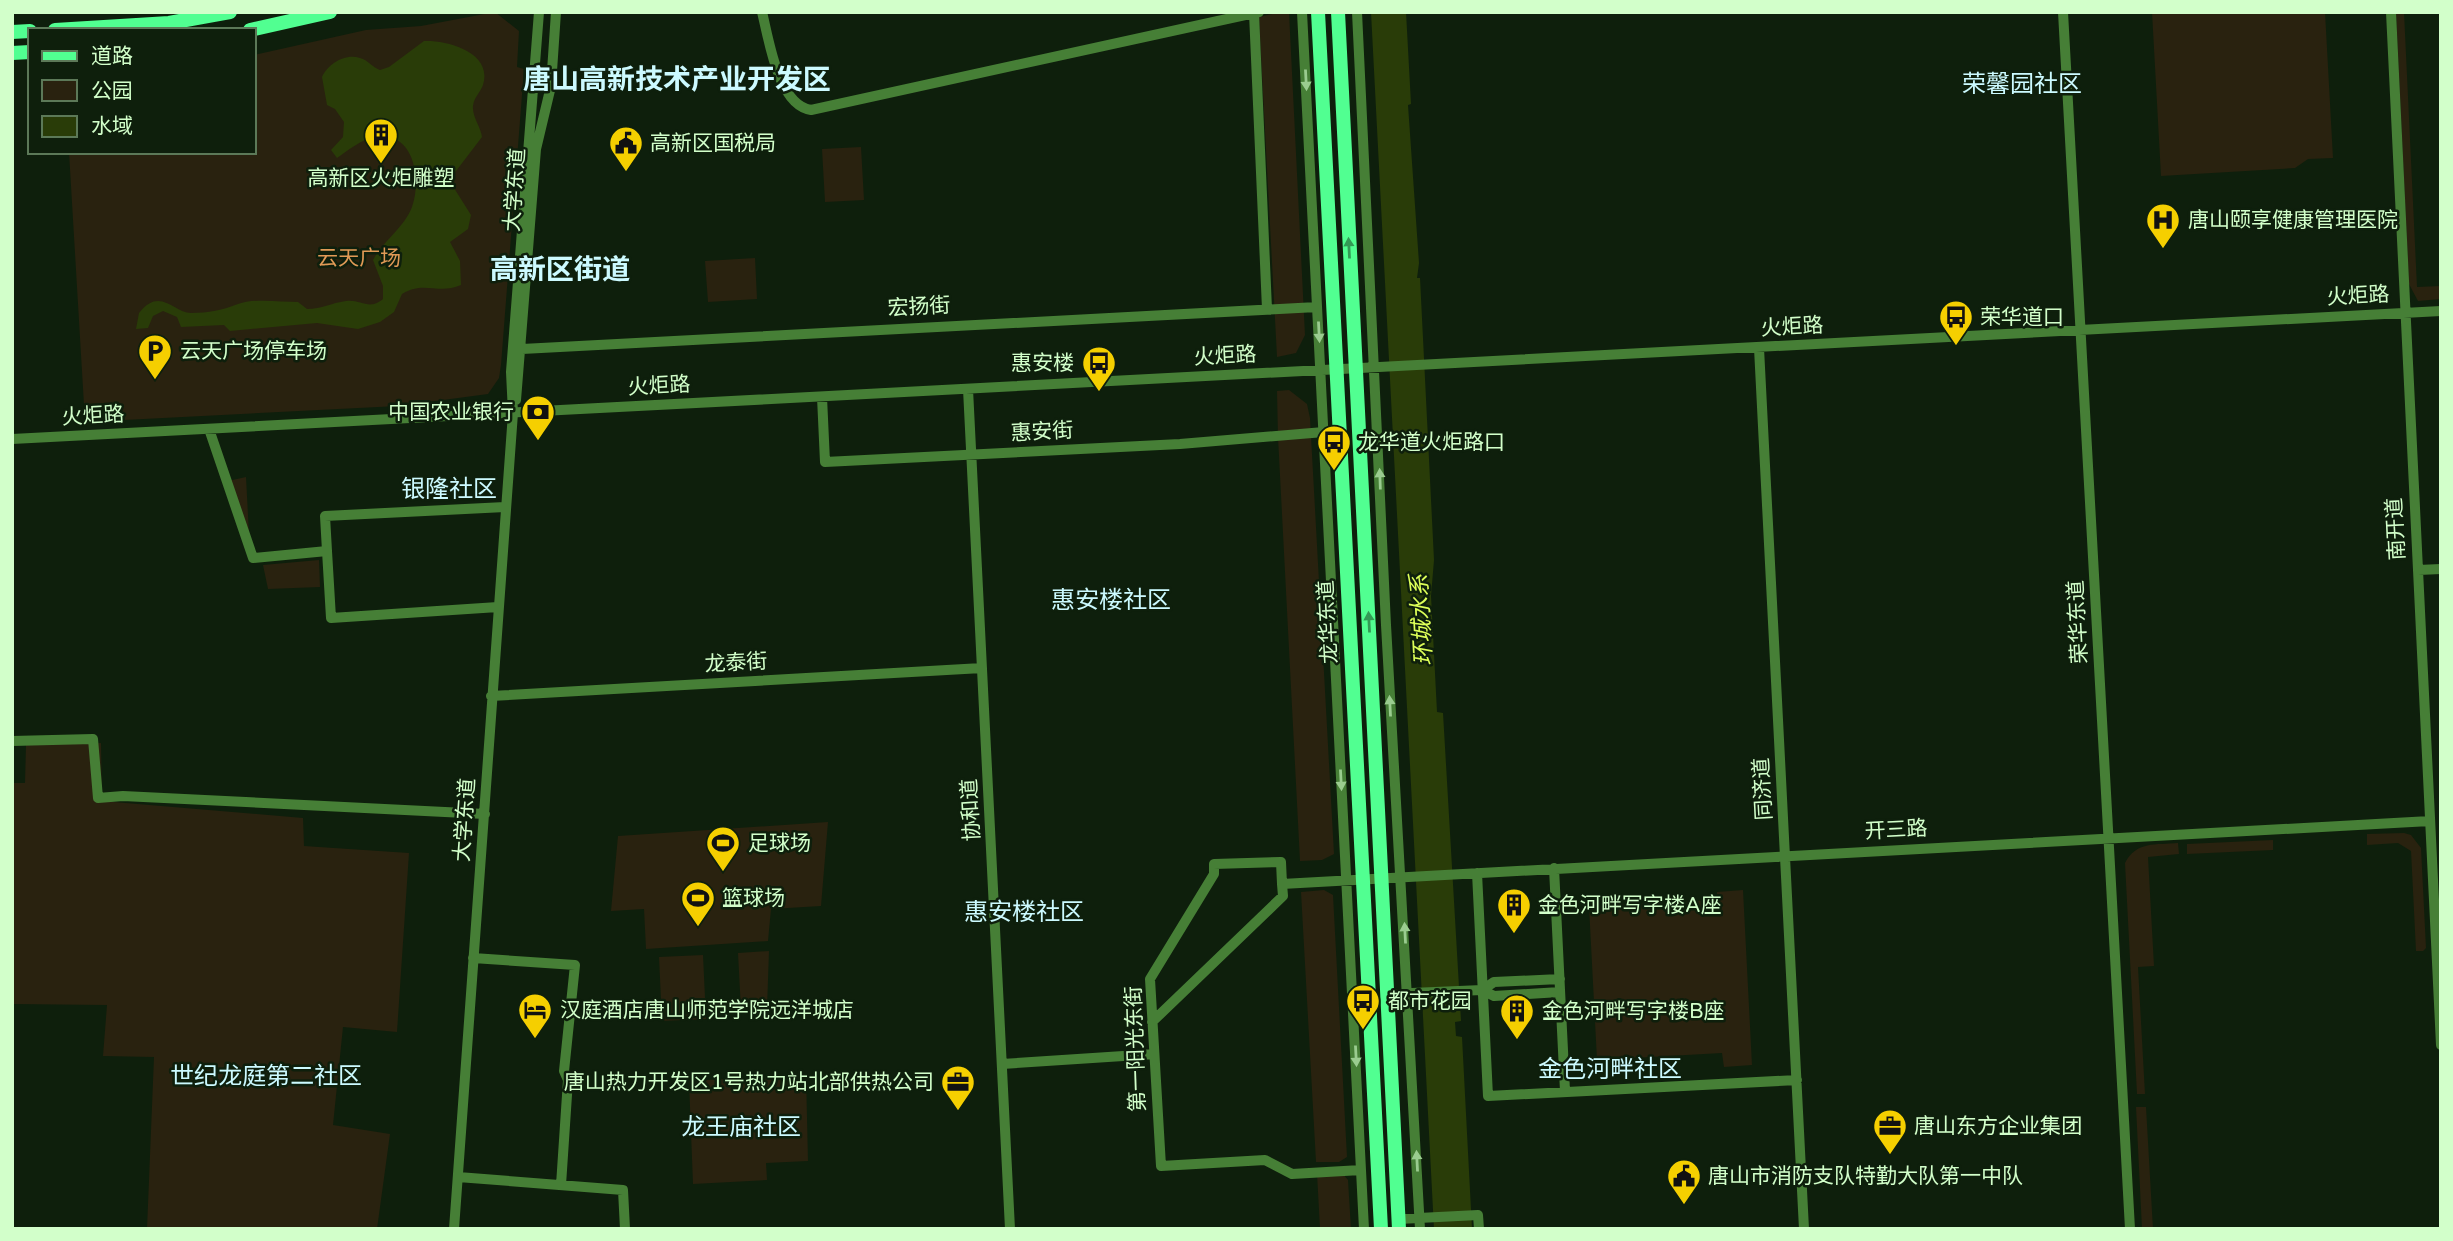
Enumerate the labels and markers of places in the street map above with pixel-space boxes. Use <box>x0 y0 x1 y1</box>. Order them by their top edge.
building icon: 高新区火炬雕塑 <box>362 116 400 165</box>
public building icon: 高新区国税局 <box>607 124 645 173</box>
place label: 高新区国税局 <box>650 131 776 156</box>
place label: 高新区火炬雕塑 <box>308 166 455 191</box>
hospital icon: 唐山颐享健康管理医院 <box>2144 201 2182 250</box>
place label: 唐山颐享健康管理医院 <box>2188 208 2398 233</box>
bus stop icon: 荣华道口 <box>1937 298 1975 347</box>
place label: 荣华道口 <box>1980 305 2064 330</box>
parking icon: 云天广场停车场 <box>136 332 174 381</box>
place label: 云天广场停车场 <box>180 339 327 364</box>
bus stop icon: 惠安楼 <box>1080 344 1118 393</box>
place label: 惠安楼 <box>1011 351 1074 376</box>
bank icon: 中国农业银行 <box>519 393 557 442</box>
place label: 中国农业银行 <box>388 400 514 425</box>
bus stop icon: 龙华道火炬路口 <box>1315 423 1353 472</box>
place label: 龙华道火炬路口 <box>1358 430 1505 455</box>
sports icon: 足球场 <box>704 824 742 873</box>
place label: 足球场 <box>748 831 811 856</box>
sports icon: 篮球场 <box>679 879 717 928</box>
place label: 篮球场 <box>722 886 785 911</box>
building icon: 金色河畔写字楼A座 <box>1495 886 1533 935</box>
place label: 金色河畔写字楼A座 <box>1538 893 1722 918</box>
bus stop icon: 都市花园 <box>1344 982 1382 1031</box>
place label: 都市花园 <box>1388 989 1472 1014</box>
hotel icon: 汉庭酒店唐山师范学院远洋城店 <box>516 991 554 1040</box>
building icon: 金色河畔写字楼B座 <box>1498 992 1536 1041</box>
place label: 汉庭酒店唐山师范学院远洋城店 <box>560 998 854 1023</box>
place label: 金色河畔写字楼B座 <box>1542 999 1725 1024</box>
office icon: 唐山热力开发区1号热力站北部供热公司 <box>939 1063 977 1112</box>
place label: 唐山热力开发区1号热力站北部供热公司 <box>564 1070 934 1095</box>
office icon: 唐山东方企业集团 <box>1871 1107 1909 1156</box>
place label: 唐山东方企业集团 <box>1914 1114 2082 1139</box>
public building icon: 唐山市消防支队特勤大队第一中队 <box>1665 1157 1703 1206</box>
place label: 唐山市消防支队特勤大队第一中队 <box>1708 1164 2023 1189</box>

